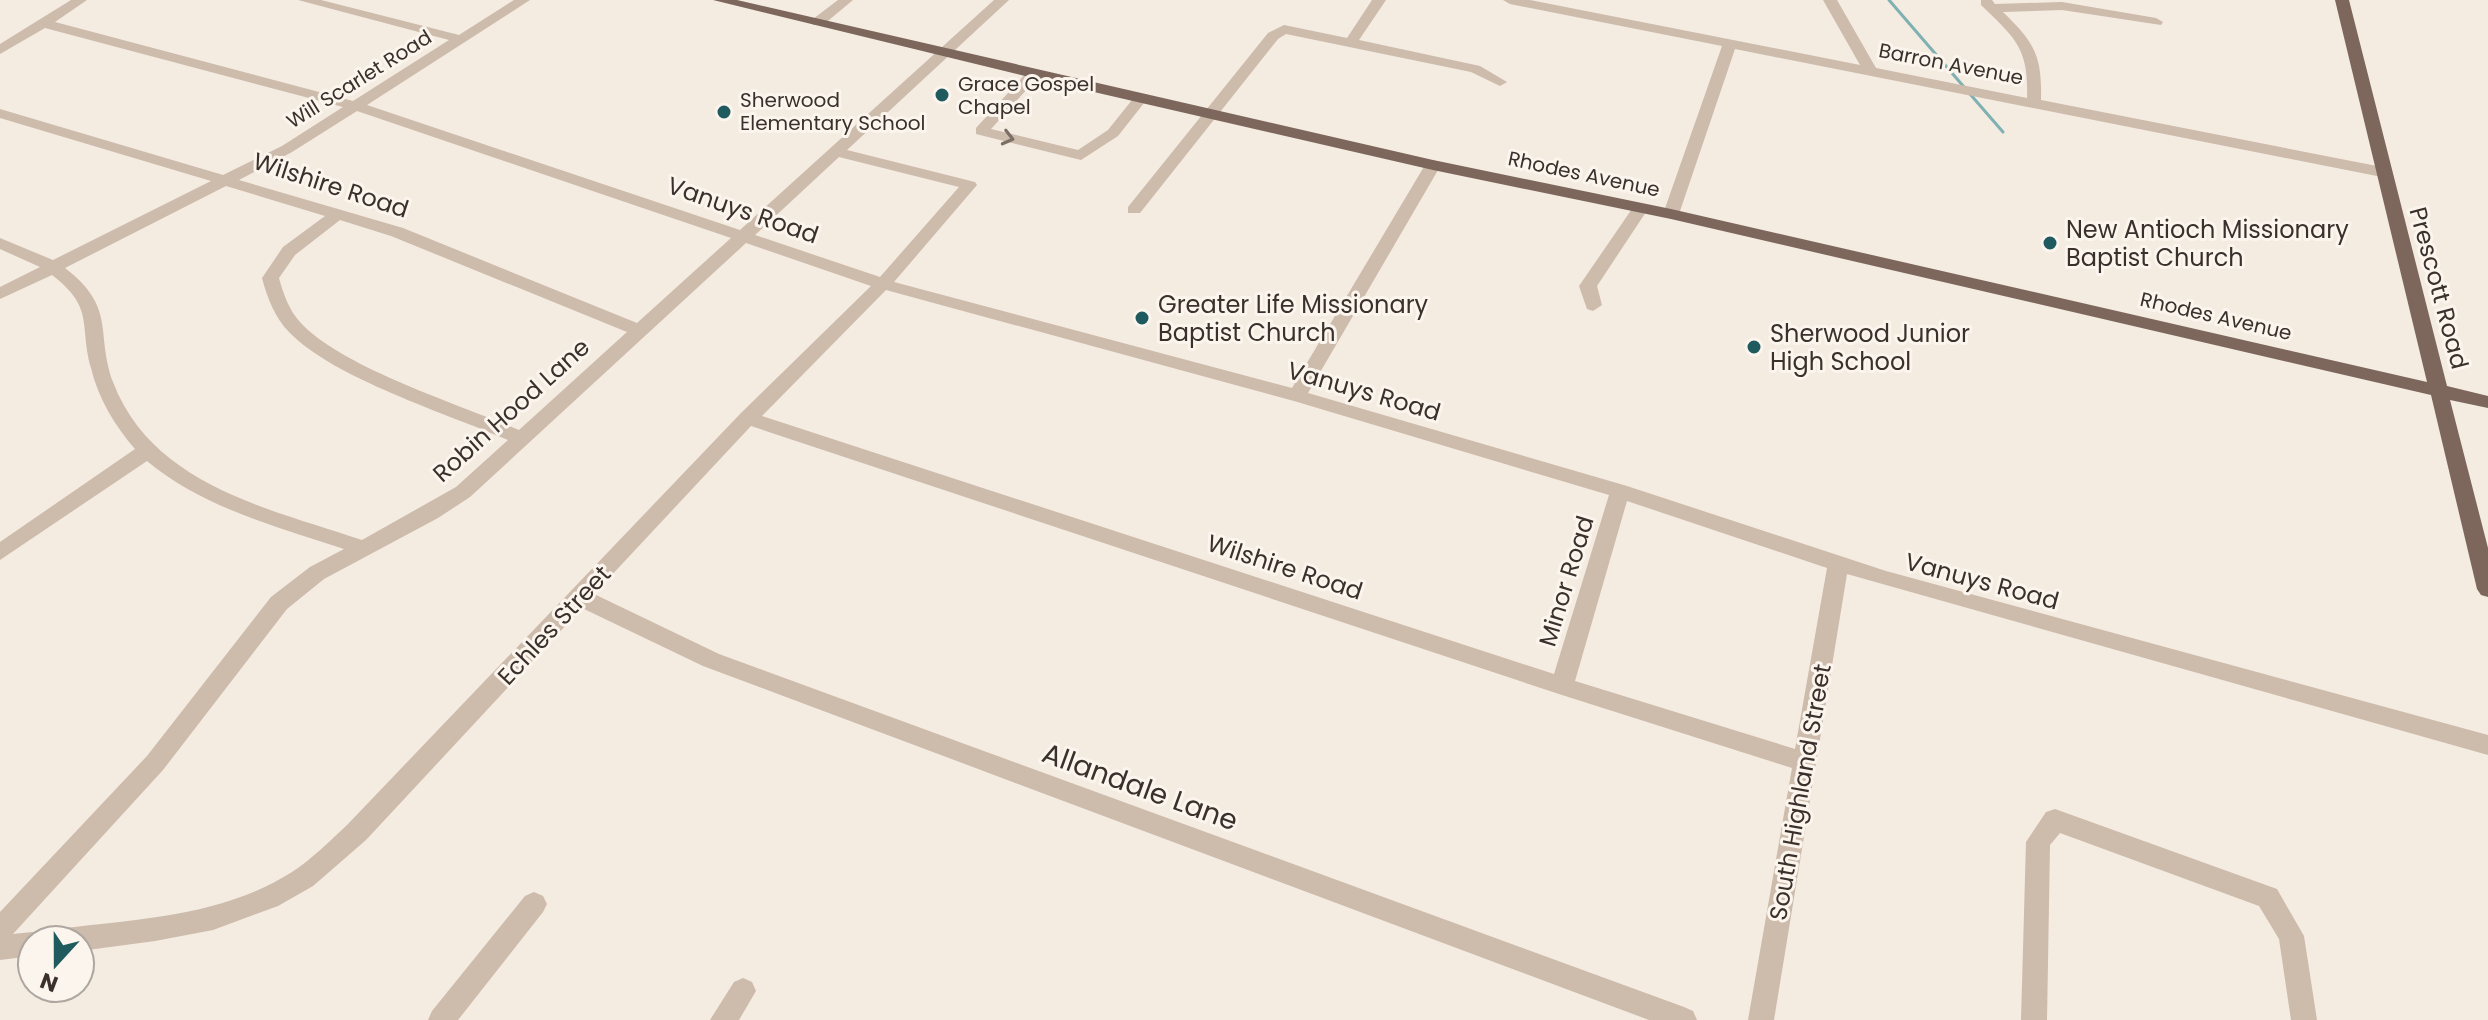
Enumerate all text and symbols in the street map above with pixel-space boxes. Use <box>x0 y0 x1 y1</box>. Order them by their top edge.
street label: Will Scarlet Road <box>281 23 437 135</box>
street label: Barron Avenue <box>1876 36 2026 92</box>
place label: Grace Gospel Chapel <box>958 70 1094 121</box>
place label: Sherwood Elementary School <box>740 86 925 137</box>
marker: Grace Gospel Chapel <box>933 86 951 104</box>
marker: Sherwood Elementary School <box>715 103 733 121</box>
one-way arrow <box>1001 129 1014 146</box>
street label: Wilshire Road <box>249 144 413 226</box>
street label: Rhodes Avenue <box>1505 144 1663 204</box>
street label: Vanuys Road <box>663 169 823 251</box>
street label: Prescott Road <box>2402 203 2476 373</box>
place label: New Antioch Missionary Baptist Church <box>2066 213 2349 274</box>
marker: New Antioch Missionary Baptist Church <box>2041 234 2059 252</box>
street label: Rhodes Avenue <box>2138 285 2294 347</box>
place label: Greater Life Missionary Baptist Church <box>1158 288 1429 349</box>
marker: Greater Life Missionary Baptist Church <box>1133 309 1151 327</box>
place label: Sherwood Junior High School <box>1770 317 1970 378</box>
street label: Robin Hood Lane <box>425 331 597 489</box>
marker: Sherwood Junior High School <box>1745 338 1763 356</box>
street label: Vanuys Road <box>1284 353 1444 429</box>
street label: Minor Road <box>1530 512 1602 650</box>
street label: Wilshire Road <box>1203 526 1367 608</box>
street label: Vanuys Road <box>1901 545 2063 617</box>
street label: Echles Street <box>490 558 618 692</box>
street label: South Highland Street <box>1761 661 1839 923</box>
street label: Allandale Lane <box>1037 734 1243 840</box>
north arrow <box>16 924 96 1004</box>
text: N <box>36 965 62 1000</box>

